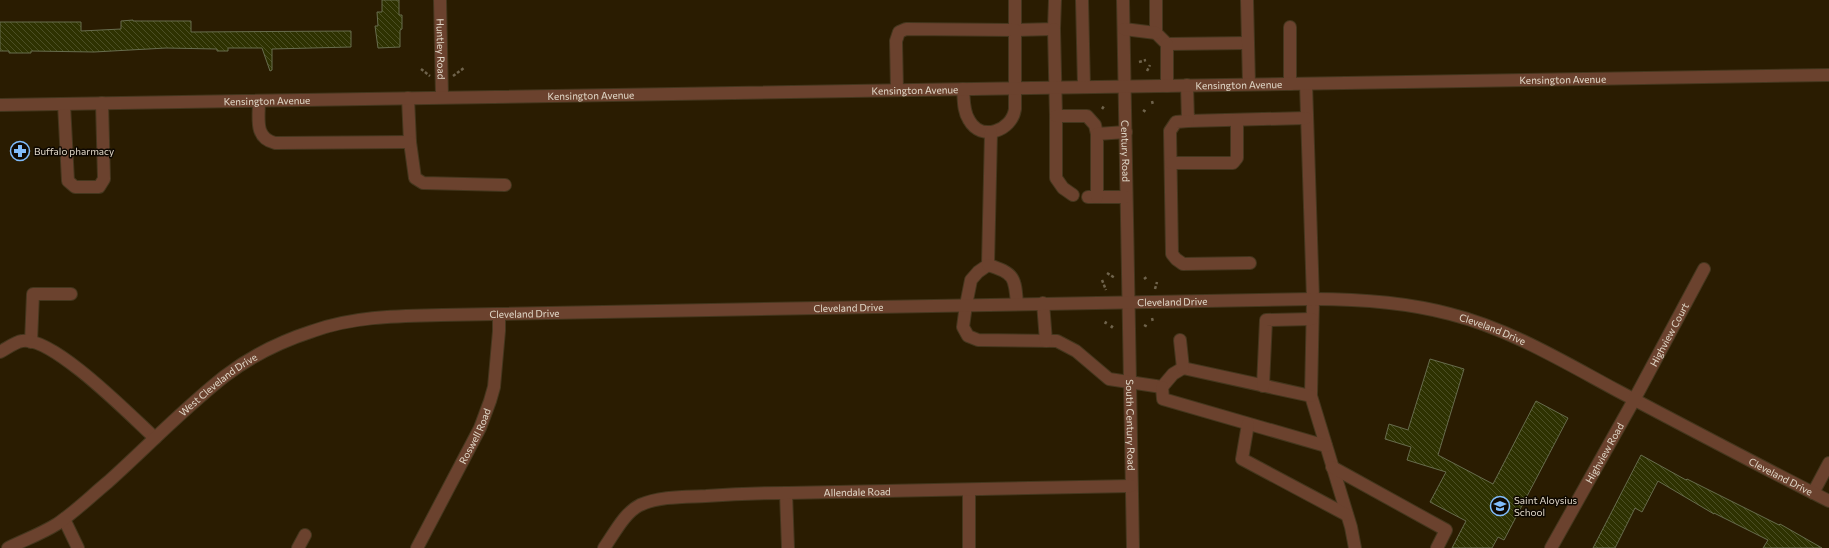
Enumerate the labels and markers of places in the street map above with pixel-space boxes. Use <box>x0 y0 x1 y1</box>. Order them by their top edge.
pharmacy icon: Buffalo pharmacy <box>9 140 31 162</box>
place label: Buffalo pharmacy <box>34 145 114 157</box>
place label: Saint Aloysius School <box>1514 494 1577 518</box>
school or university icon: Saint Aloysius School <box>1489 495 1511 517</box>

